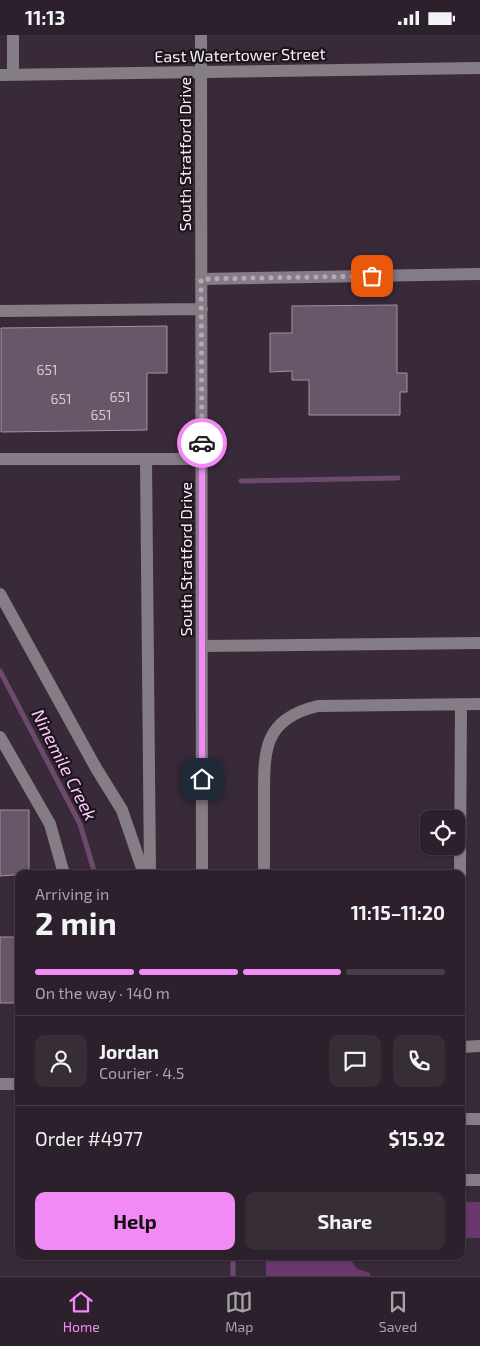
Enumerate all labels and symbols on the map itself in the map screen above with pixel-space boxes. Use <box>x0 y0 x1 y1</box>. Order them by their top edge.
street label: East Watertower Street <box>154 44 326 65</box>
street label: South Stratford Drive <box>175 77 194 231</box>
pin <box>351 255 393 297</box>
house number: 651 <box>36 361 58 378</box>
house number: 651 <box>109 388 131 405</box>
house number: 651 <box>50 390 72 407</box>
house number: 651 <box>90 406 112 423</box>
courier <box>177 418 227 468</box>
street label: South Stratford Drive <box>176 482 195 636</box>
water label: Ninemile Creek <box>27 705 102 824</box>
pin <box>181 758 223 800</box>

